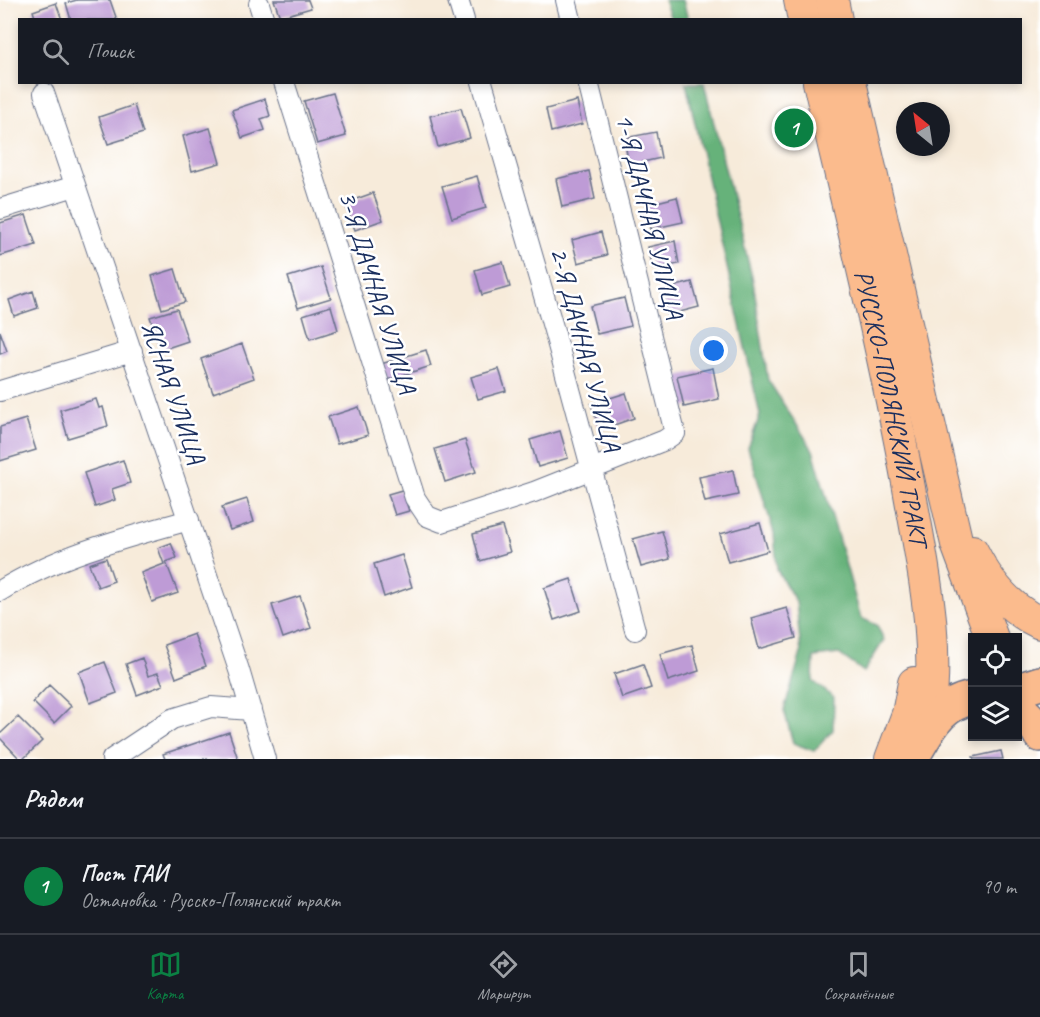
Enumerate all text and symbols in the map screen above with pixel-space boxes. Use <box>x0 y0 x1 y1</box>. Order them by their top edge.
search box <box>18 18 1022 84</box>
icon: search <box>39 35 72 68</box>
text: Поиск <box>87 37 133 65</box>
north arrow <box>896 102 950 156</box>
pin: 1 <box>774 106 814 150</box>
street label: 1-Я ДАЧНАЯ УЛИЦА <box>608 110 691 324</box>
street label: 3-Я ДАЧНАЯ УЛИЦА <box>331 187 425 399</box>
street label: 2-Я ДАЧНАЯ УЛИЦА <box>542 243 629 457</box>
street label: РУССКО-ПОЛЯНСКИЙ ТРАКТ <box>847 267 936 553</box>
street label: ЯСНАЯ УЛИЦА <box>134 316 214 469</box>
your location <box>699 336 728 365</box>
map controls <box>968 633 1022 741</box>
button: locate <box>968 633 1022 687</box>
button: layers <box>968 687 1022 741</box>
text: Рядом <box>24 782 82 815</box>
text: Пост ГАИ <box>81 860 168 888</box>
text: 1 <box>39 874 48 899</box>
text: 90 m <box>982 874 1016 899</box>
text: Остановка · Русско-Полянский тракт <box>81 888 340 913</box>
tab: Карта <box>147 948 183 1004</box>
tab: Маршрут <box>477 948 530 1004</box>
tab: Сохранённые <box>824 948 893 1004</box>

